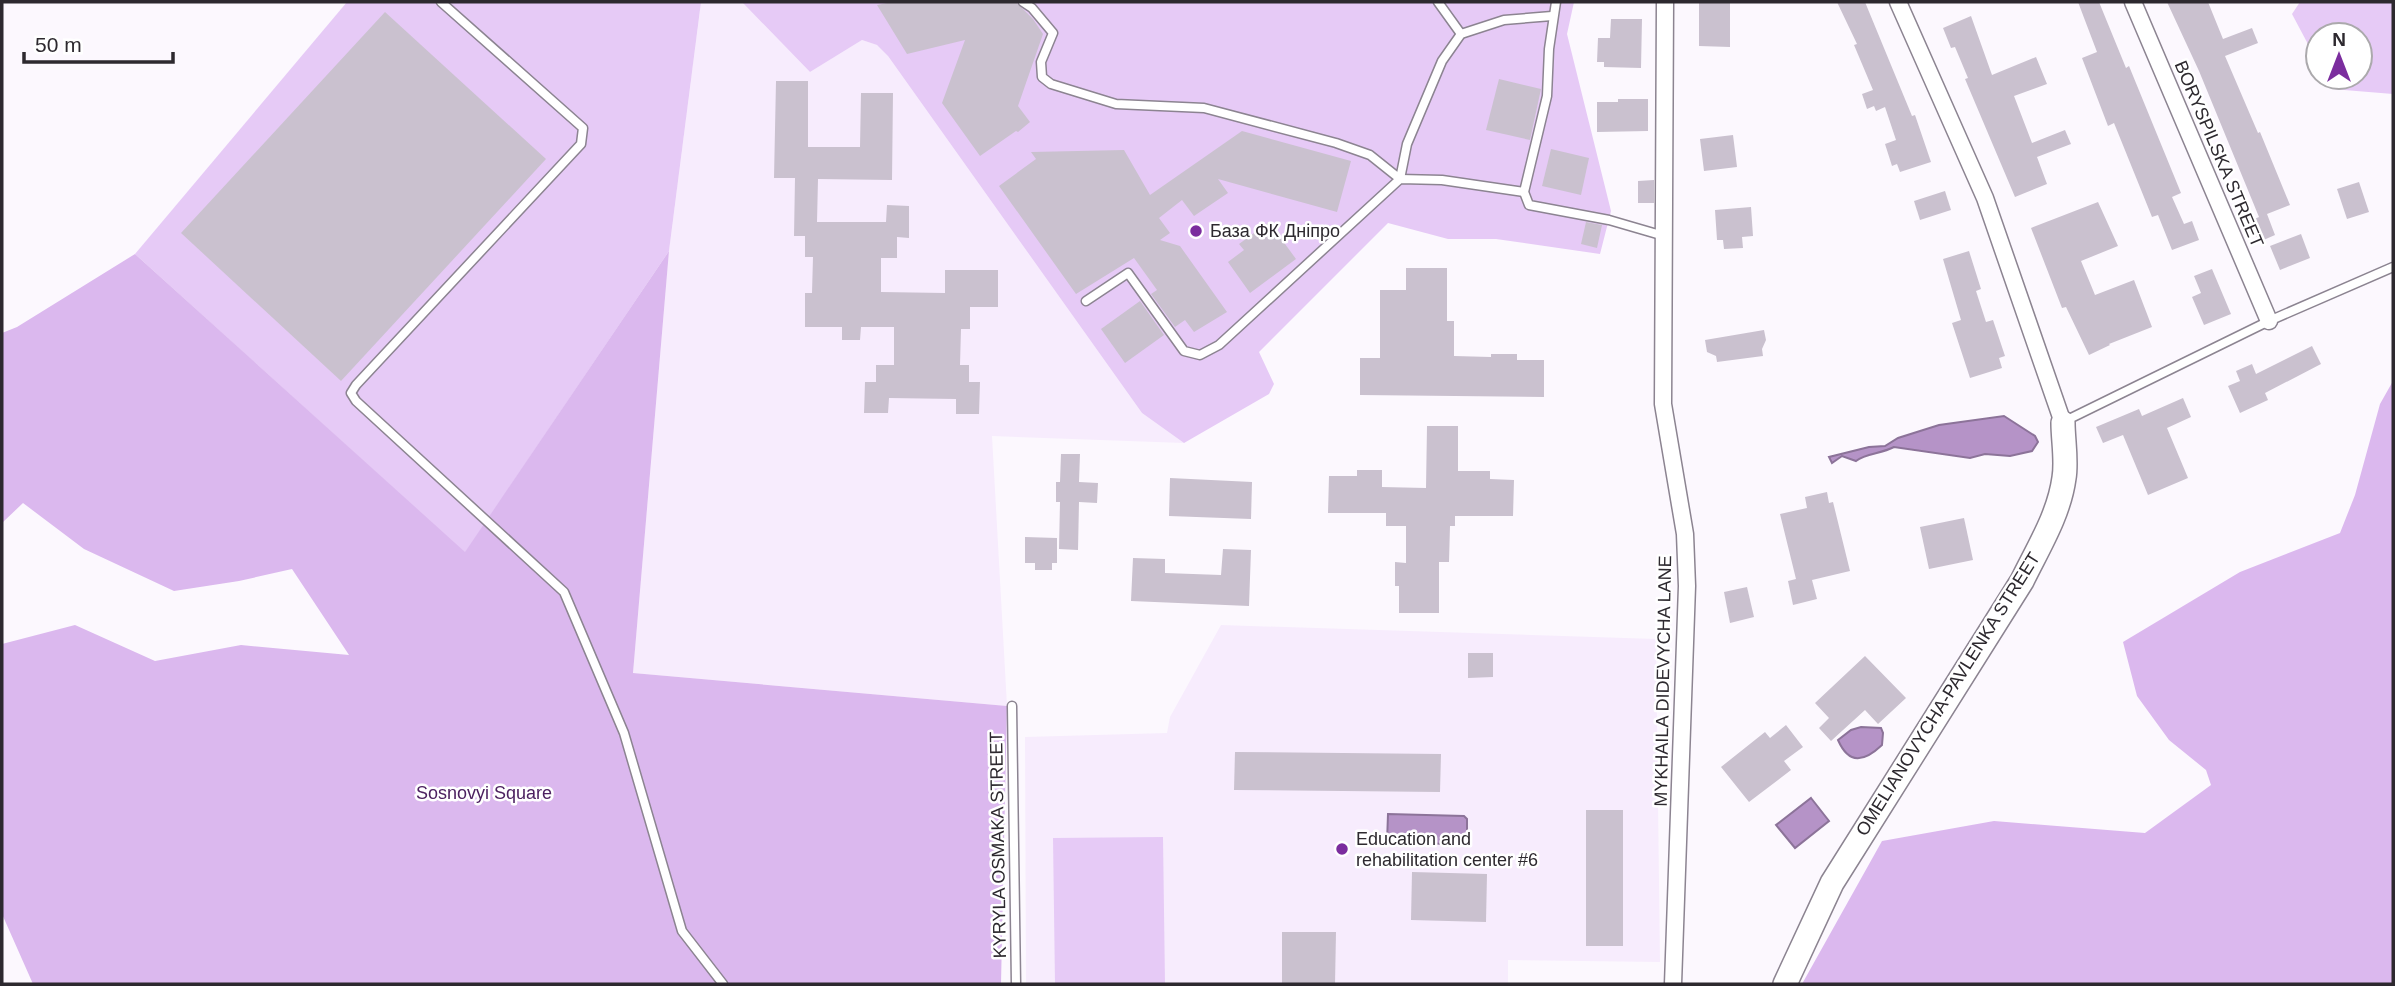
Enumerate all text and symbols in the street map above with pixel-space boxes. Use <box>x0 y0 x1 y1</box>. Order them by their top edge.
scale bar <box>24 21 173 65</box>
north arrow <box>2304 21 2374 91</box>
text: N <box>2332 29 2346 50</box>
text: 50 m <box>35 33 82 56</box>
street label: BORYSPILSKA STREET <box>2171 58 2267 250</box>
place label: База ФК Дніпро <box>1210 221 1340 241</box>
marker: База ФК Дніпро <box>1188 223 1204 239</box>
street label: OMELIANOVYCHA-PAVLENKA STREET <box>1852 549 2044 839</box>
street label: MYKHAILA DIDEVYCHA LANE <box>1651 555 1675 807</box>
street label: KYRYLA OSMAKA STREET <box>986 731 1010 959</box>
park label: Sosnovyi Square <box>416 783 552 803</box>
place label: Education and rehabilitation center #6 <box>1356 829 1538 870</box>
marker: Education and rehabilitation center #6 <box>1334 841 1350 857</box>

